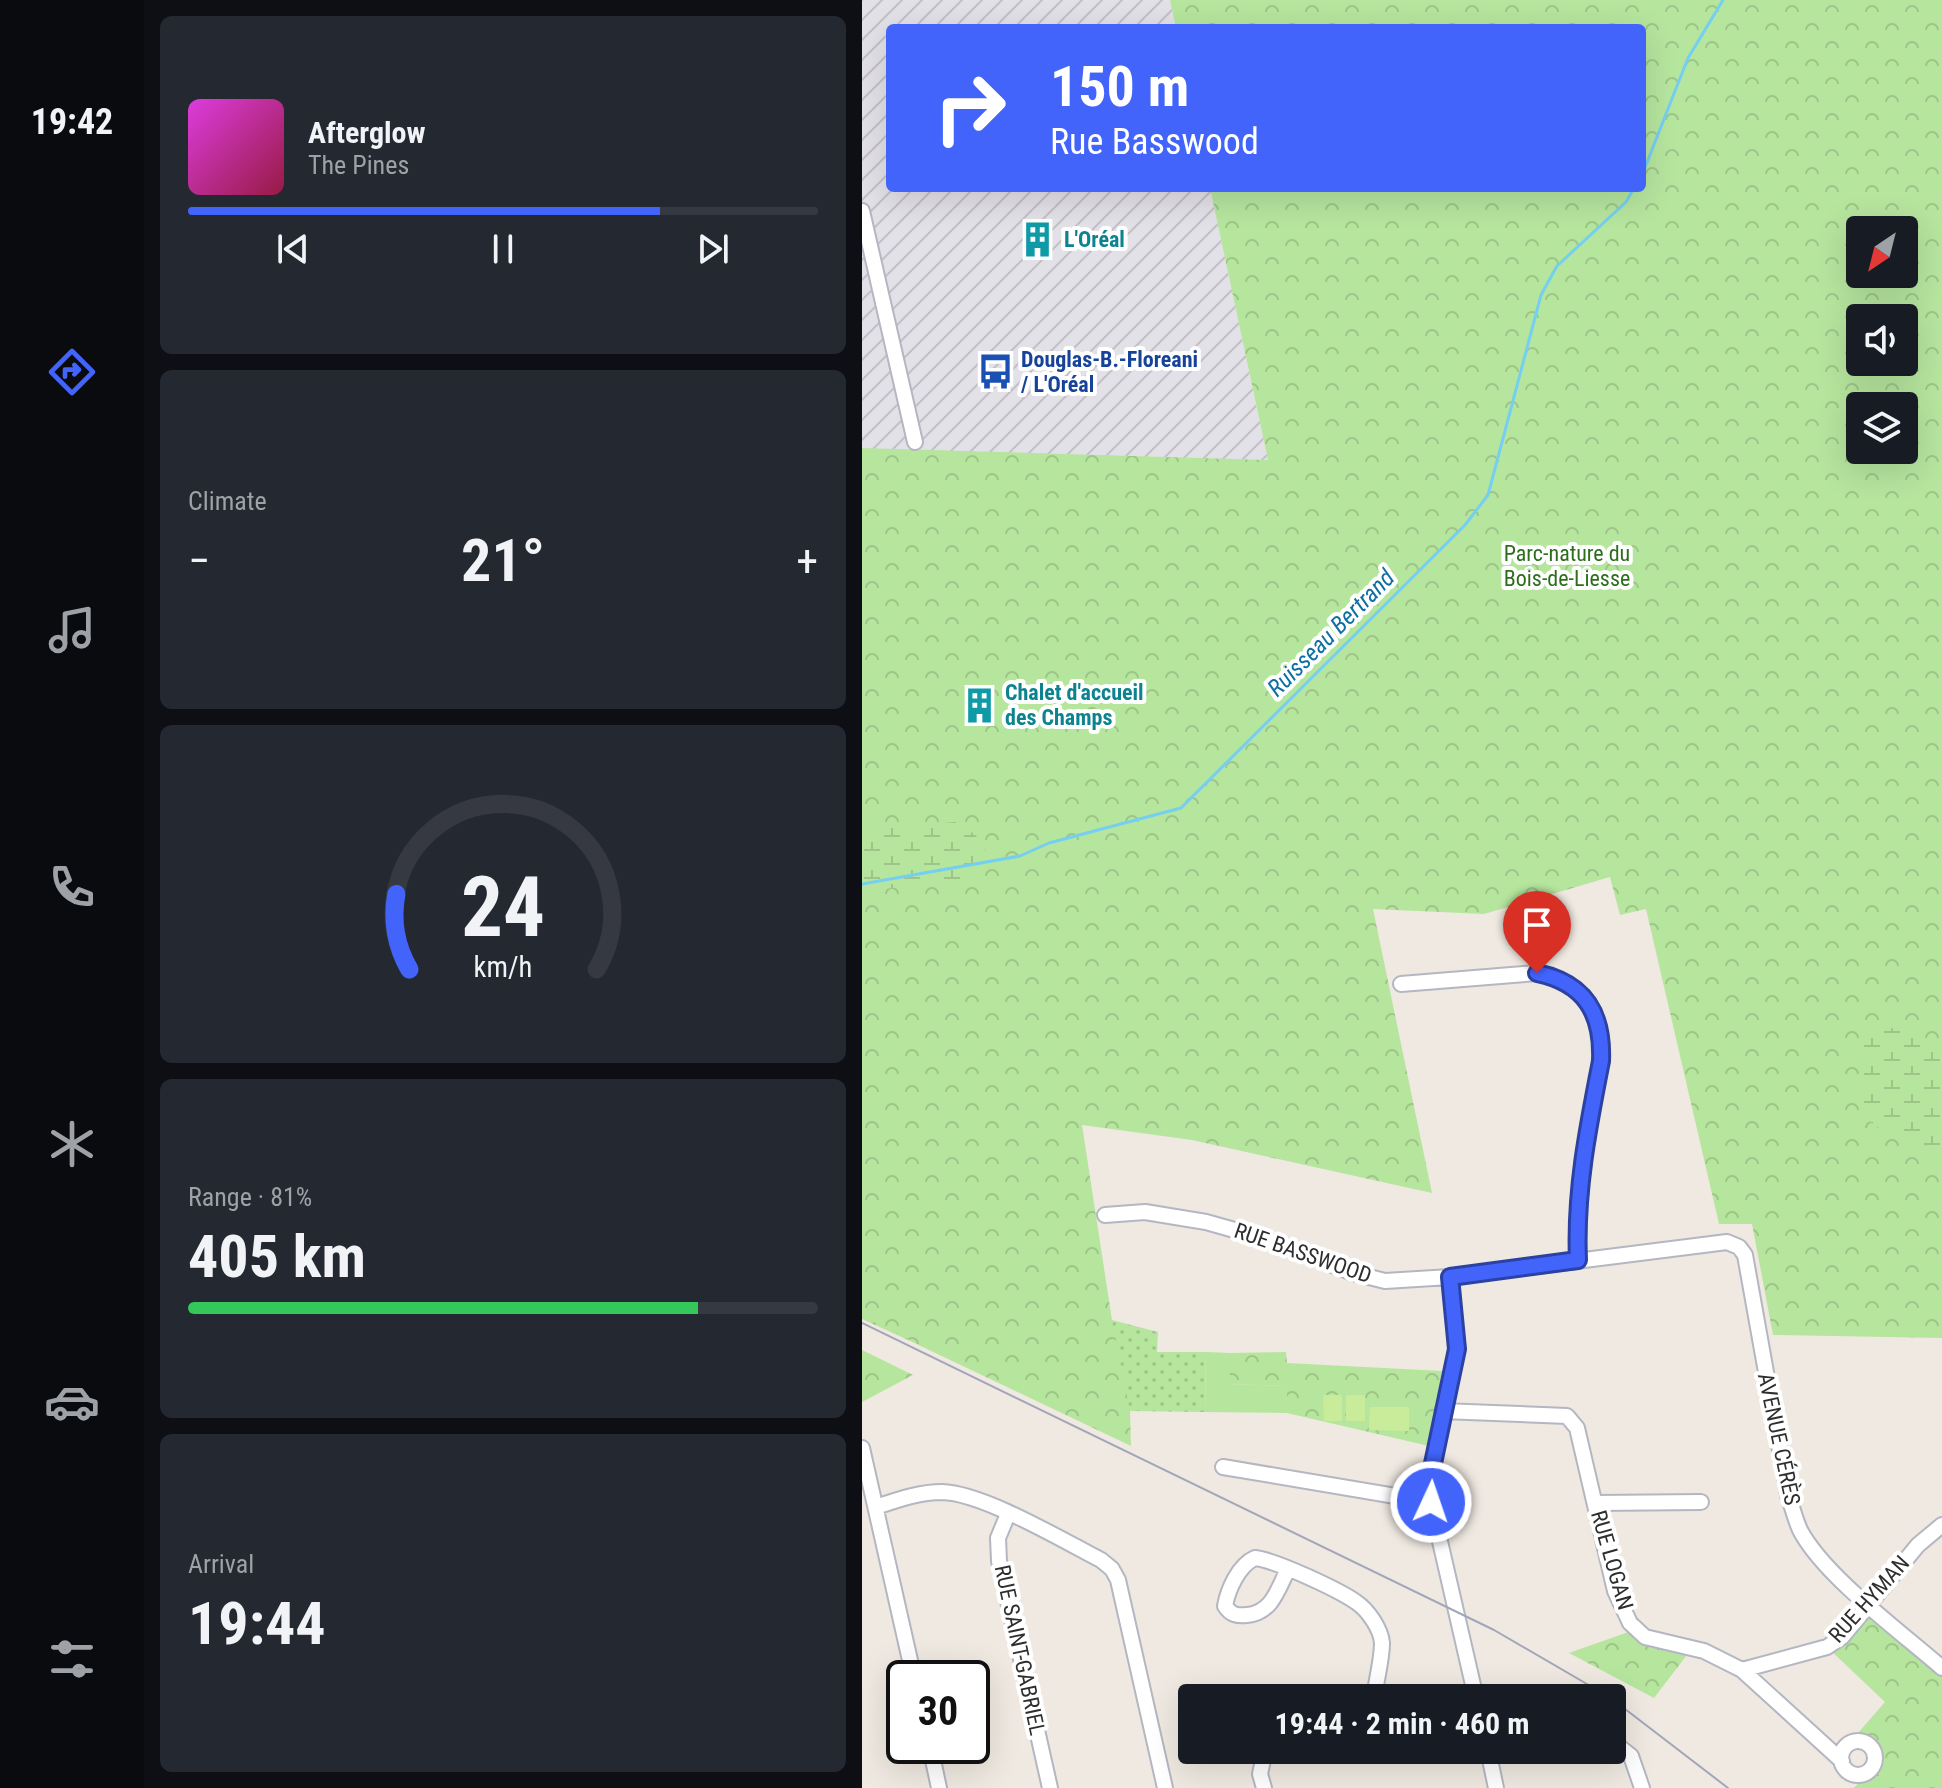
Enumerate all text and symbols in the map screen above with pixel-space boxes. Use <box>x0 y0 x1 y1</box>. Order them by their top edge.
text: 150 m <box>1050 54 1189 120</box>
icon: right <box>918 56 1022 160</box>
text: 19:42 <box>31 101 113 143</box>
text: Afterglow <box>308 115 426 150</box>
text: Rue Basswood <box>1050 121 1259 163</box>
text: The Pines <box>308 150 409 180</box>
north arrow <box>1846 216 1918 288</box>
map controls <box>1846 216 1918 464</box>
building icon: L'Oréal <box>1019 220 1057 258</box>
icon: previous <box>271 227 315 271</box>
icon: pause <box>481 227 525 271</box>
icon: next <box>691 227 735 271</box>
place label: L'Oréal <box>1064 227 1125 252</box>
button: sound <box>1846 304 1918 376</box>
icon: directions <box>44 344 100 400</box>
place label: Douglas-B.-Floreani / L'Oréal <box>1020 347 1198 397</box>
bus stop icon: Douglas-B.-Floreani / L'Oréal <box>976 353 1014 391</box>
button: layers <box>1846 392 1918 464</box>
text: Climate <box>188 486 267 516</box>
text: 21° <box>461 525 545 596</box>
text: − <box>188 535 210 587</box>
text: + <box>796 535 818 587</box>
park label: Parc-nature du Bois-de-Liesse <box>1504 541 1630 591</box>
water label: Ruisseau Bertrand <box>1262 563 1401 702</box>
icon: music <box>44 602 100 658</box>
place label: Chalet d'accueil des Champs <box>1005 680 1144 730</box>
building icon: Chalet d'accueil des Champs <box>960 686 998 724</box>
icon: phone <box>44 859 100 915</box>
text: 24 <box>461 859 545 956</box>
pin <box>1503 891 1571 973</box>
icon: arrive <box>1515 903 1559 947</box>
text: km/h <box>474 950 532 984</box>
icon: climate <box>44 1116 100 1172</box>
text: Range · 81% <box>188 1182 312 1212</box>
street label: RUE BASSWOOD <box>1231 1218 1375 1288</box>
text: 405 km <box>188 1221 366 1292</box>
street label: AVENUE CÉRÈS <box>1753 1371 1805 1507</box>
icon: car <box>44 1374 100 1430</box>
position arrow <box>1389 1460 1473 1544</box>
street label: RUE LOGAN <box>1586 1507 1638 1613</box>
text: Arrival <box>188 1549 254 1579</box>
street label: RUE HYMAN <box>1824 1550 1914 1648</box>
street label: RUE SAINT-GABRIEL <box>990 1562 1050 1738</box>
text: 19:44 <box>188 1588 326 1659</box>
icon: filters <box>44 1631 100 1687</box>
speed limit sign: 30 <box>886 1660 990 1764</box>
text: 19:44 · 2 min · 460 m <box>1275 1706 1529 1741</box>

